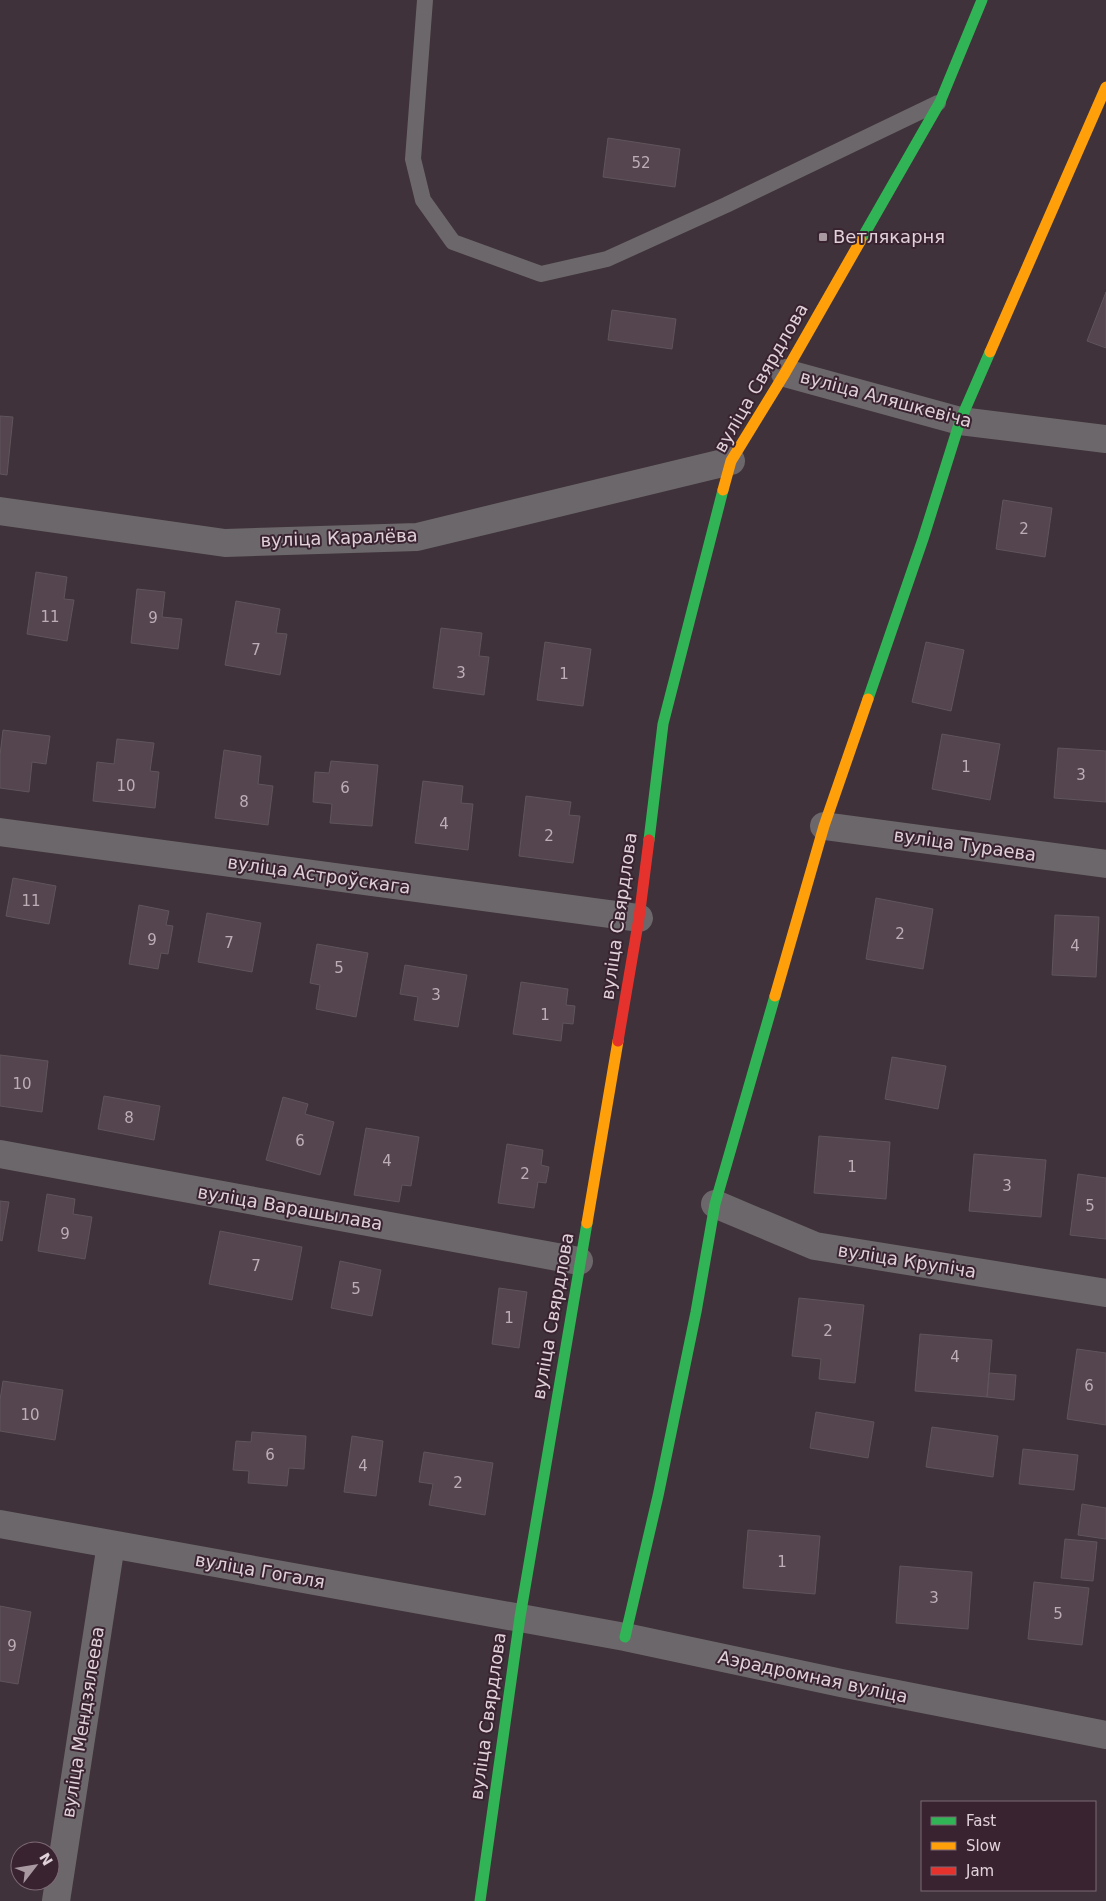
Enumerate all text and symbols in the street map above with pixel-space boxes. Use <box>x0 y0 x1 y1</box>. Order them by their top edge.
house number: 52 <box>631 154 651 172</box>
place label: Ветлякарня <box>833 226 945 247</box>
marker: Ветлякарня <box>817 231 829 243</box>
street label: вуліца Свярдлова <box>709 299 812 456</box>
street label: вуліца Аляшкевіча <box>798 365 974 432</box>
house number: 2 <box>1019 520 1029 538</box>
street label: вуліца Каралёва <box>260 524 418 551</box>
house number: 11 <box>40 608 60 626</box>
house number: 9 <box>148 609 158 627</box>
house number: 7 <box>251 641 261 659</box>
house number: 3 <box>456 664 466 682</box>
house number: 1 <box>559 665 569 683</box>
house number: 1 <box>961 758 971 776</box>
house number: 3 <box>1076 766 1086 784</box>
house number: 10 <box>116 777 136 795</box>
house number: 6 <box>340 779 350 797</box>
house number: 8 <box>239 793 249 811</box>
house number: 4 <box>439 815 449 833</box>
street label: вуліца Тураева <box>893 824 1038 865</box>
house number: 2 <box>544 827 554 845</box>
street label: вуліца Свярдлова <box>596 831 641 1001</box>
street label: вуліца Астроўскага <box>226 851 412 898</box>
house number: 11 <box>21 892 41 910</box>
house number: 2 <box>895 925 905 943</box>
house number: 9 <box>147 931 157 949</box>
house number: 7 <box>224 934 234 952</box>
house number: 4 <box>1070 937 1080 955</box>
house number: 5 <box>334 959 344 977</box>
house number: 3 <box>431 986 441 1004</box>
house number: 1 <box>540 1006 550 1024</box>
house number: 10 <box>12 1075 32 1093</box>
house number: 8 <box>124 1109 134 1127</box>
house number: 6 <box>295 1132 305 1150</box>
house number: 4 <box>382 1152 392 1170</box>
house number: 1 <box>847 1158 857 1176</box>
house number: 2 <box>520 1165 530 1183</box>
house number: 3 <box>1002 1177 1012 1195</box>
street label: вуліца Варашылава <box>196 1181 384 1234</box>
house number: 5 <box>1085 1197 1095 1215</box>
house number: 9 <box>60 1225 70 1243</box>
street label: вуліца Свярдлова <box>528 1231 578 1401</box>
street label: вуліца Крупіча <box>836 1239 978 1282</box>
house number: 7 <box>251 1257 261 1275</box>
house number: 5 <box>351 1280 361 1298</box>
house number: 1 <box>504 1309 514 1327</box>
house number: 2 <box>823 1322 833 1340</box>
house number: 4 <box>950 1348 960 1366</box>
house number: 6 <box>1084 1377 1094 1395</box>
house number: 10 <box>20 1406 40 1424</box>
house number: 6 <box>265 1446 275 1464</box>
house number: 4 <box>358 1457 368 1475</box>
house number: 2 <box>453 1474 463 1492</box>
street label: вуліца Гогаля <box>193 1549 327 1592</box>
house number: 1 <box>777 1553 787 1571</box>
house number: 3 <box>929 1589 939 1607</box>
house number: 5 <box>1053 1605 1063 1623</box>
street label: вуліца Мендзялеева <box>57 1625 108 1819</box>
street label: вуліца Свярдлова <box>465 1631 510 1801</box>
house number: 9 <box>7 1637 17 1655</box>
street label: Аэрадромная вуліца <box>716 1646 910 1707</box>
legend <box>921 1801 1096 1891</box>
text: Fast <box>966 1812 996 1830</box>
text: Slow <box>966 1837 1001 1855</box>
north arrow <box>10 1841 60 1891</box>
text: N <box>36 1850 56 1868</box>
text: Jam <box>965 1862 994 1880</box>

